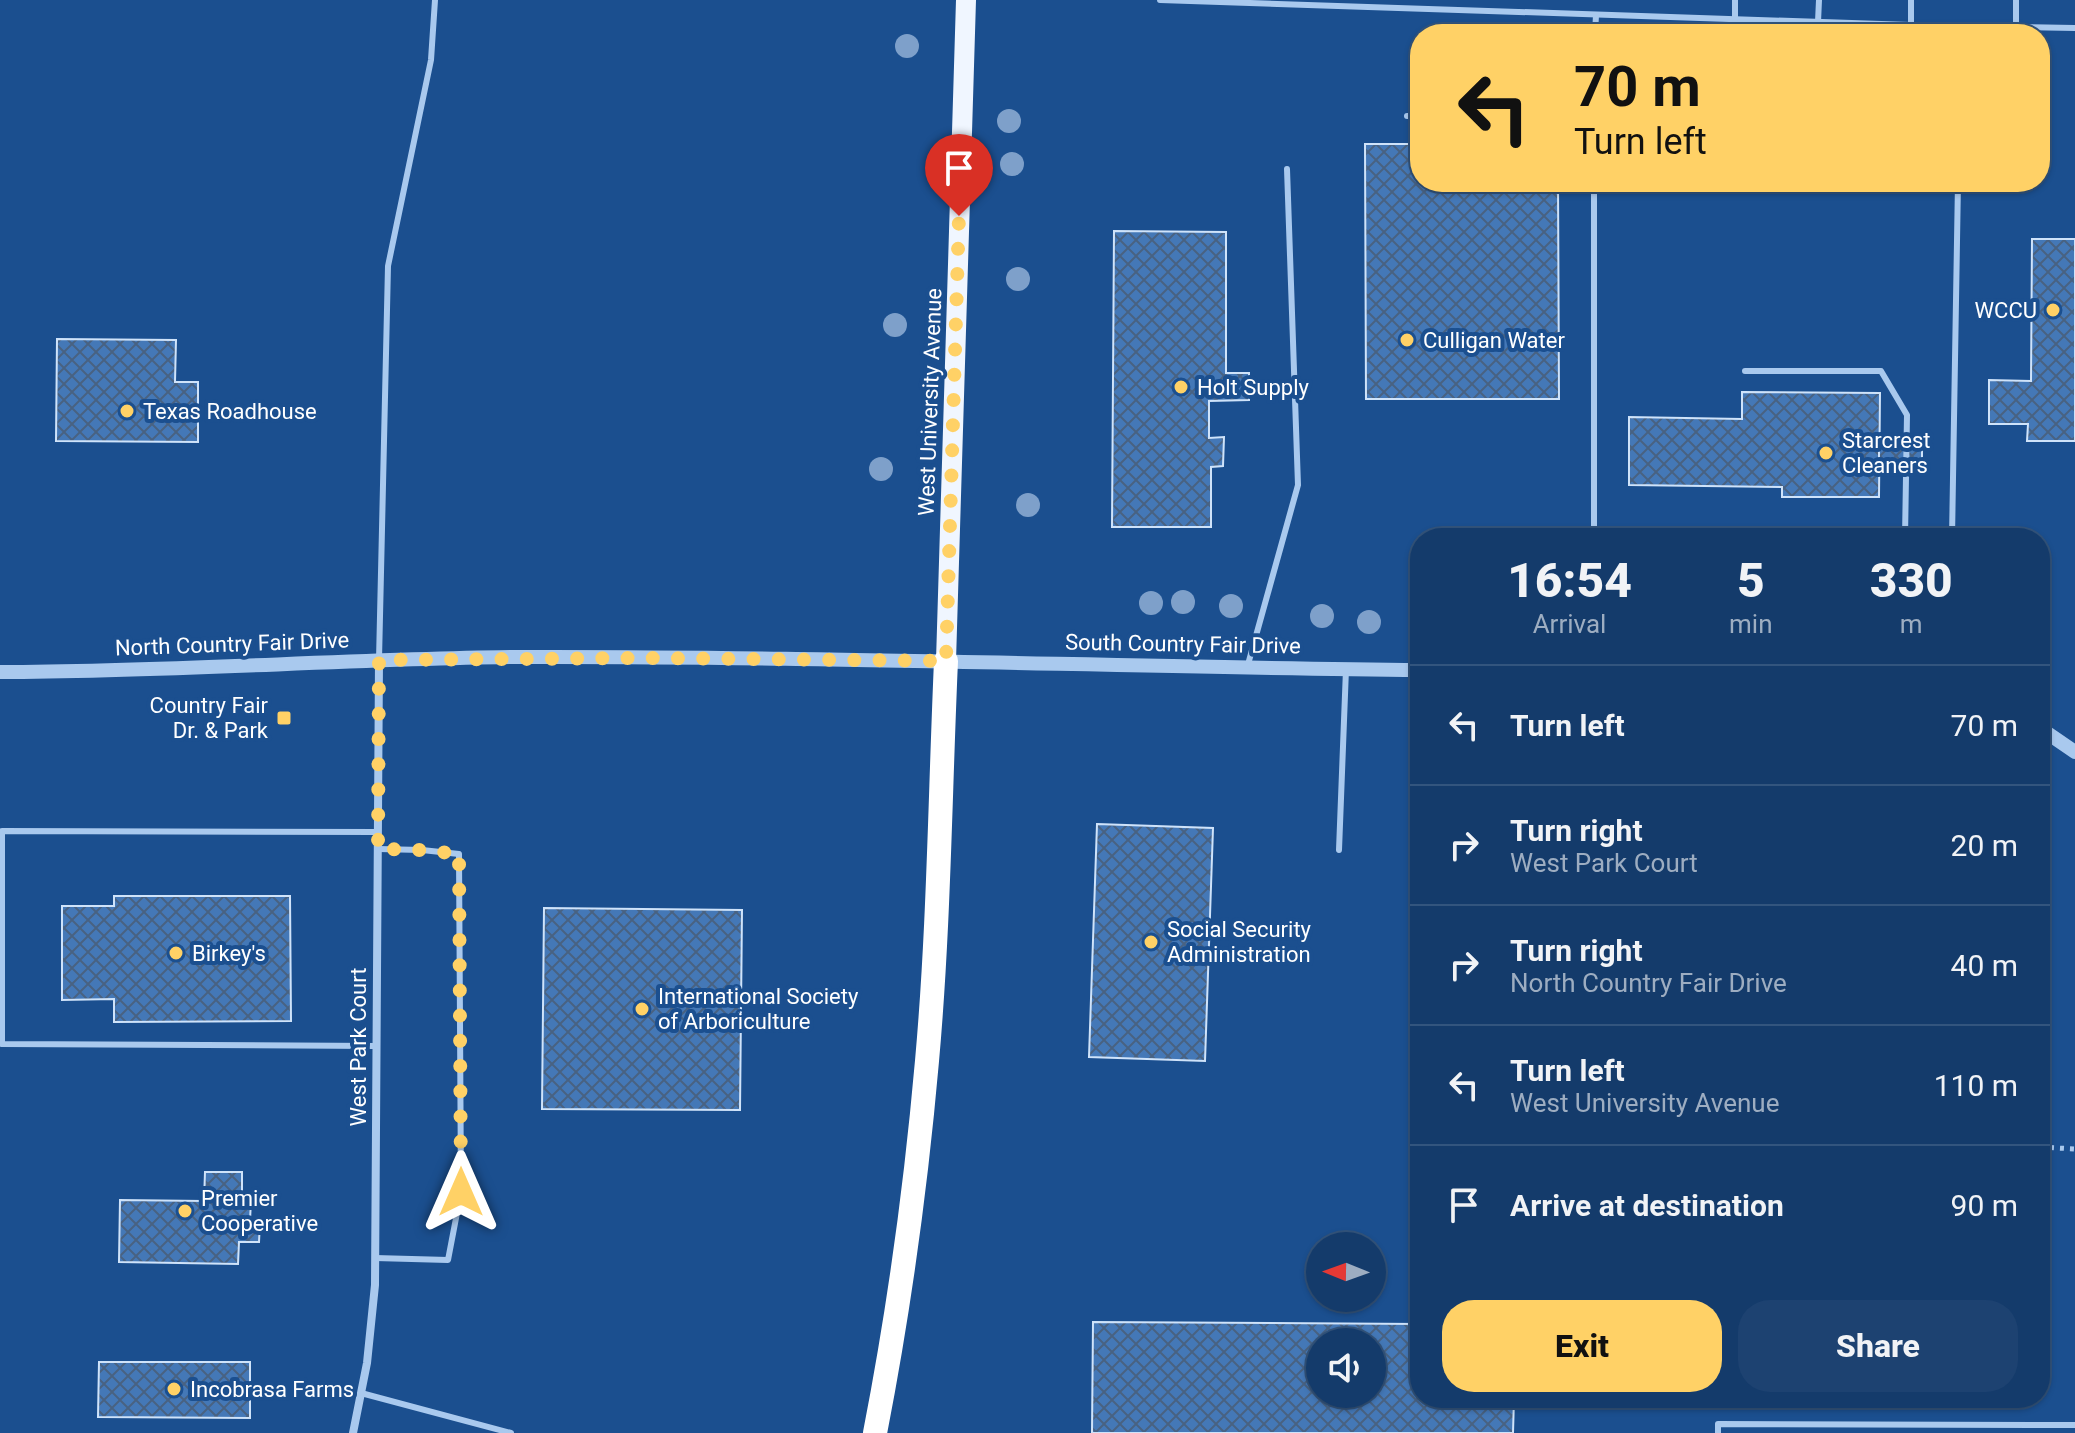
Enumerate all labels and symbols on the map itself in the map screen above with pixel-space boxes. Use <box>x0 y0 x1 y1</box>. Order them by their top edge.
pin <box>925 134 993 216</box>
street label: West University Avenue <box>914 288 946 516</box>
place label: WCCU <box>1975 298 2037 323</box>
marker: WCCU <box>2044 301 2062 319</box>
place label: Culligan Water <box>1423 328 1565 353</box>
marker: Culligan Water <box>1398 331 1416 349</box>
place label: Holt Supply <box>1197 375 1309 400</box>
marker: Holt Supply <box>1172 378 1190 396</box>
place label: Texas Roadhouse <box>143 399 317 424</box>
marker: Texas Roadhouse <box>118 402 136 420</box>
place label: Starcrest Cleaners <box>1842 428 1930 478</box>
marker: Starcrest Cleaners <box>1817 444 1835 462</box>
street label: North Country Fair Drive <box>114 627 350 661</box>
street label: South Country Fair Drive <box>1065 629 1301 659</box>
place label: Country Fair Dr. & Park <box>150 693 269 743</box>
marker: Country Fair Dr. & Park <box>275 709 293 727</box>
place label: Social Security Administration <box>1167 917 1312 967</box>
marker: Social Security Administration <box>1142 933 1160 951</box>
place label: Birkey's <box>192 941 266 966</box>
marker: Birkey's <box>167 944 185 962</box>
street label: West Park Court <box>346 968 371 1126</box>
place label: International Society of Arboriculture <box>658 984 859 1034</box>
marker: International Society of Arboriculture <box>633 1000 651 1018</box>
position arrow <box>419 1150 503 1234</box>
place label: Premier Cooperative <box>201 1186 318 1236</box>
marker: Premier Cooperative <box>176 1202 194 1220</box>
north arrow <box>1306 1232 1386 1312</box>
place label: Incobrasa Farms <box>190 1377 354 1402</box>
marker: Incobrasa Farms <box>165 1380 183 1398</box>

